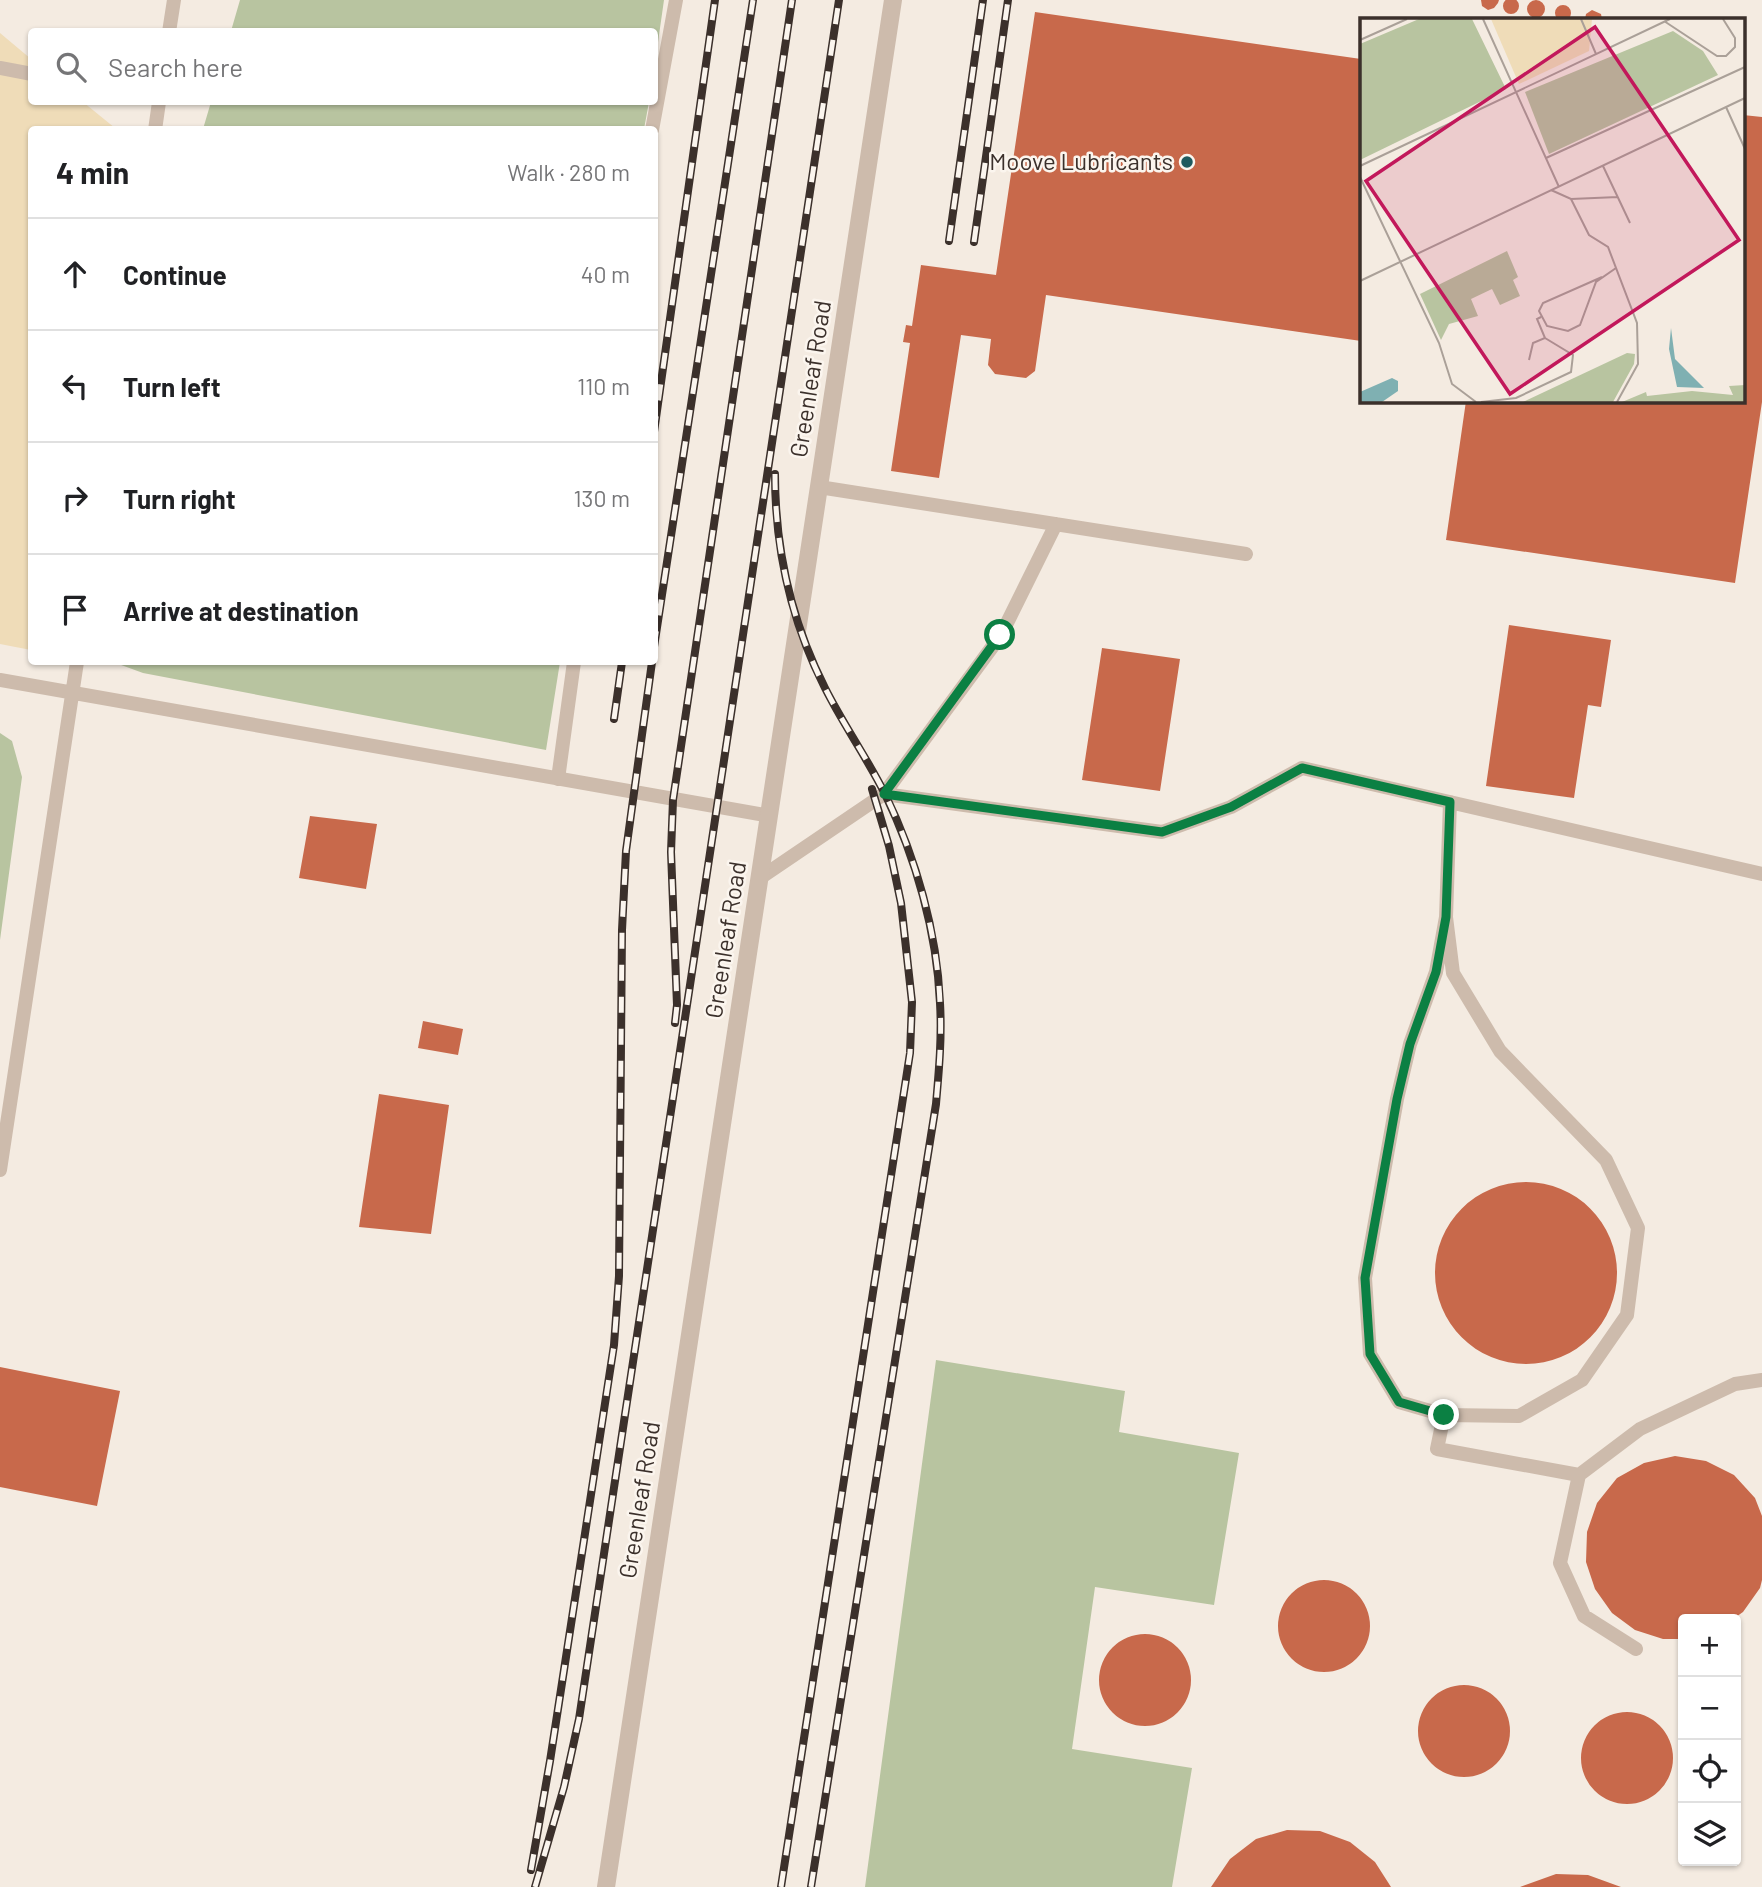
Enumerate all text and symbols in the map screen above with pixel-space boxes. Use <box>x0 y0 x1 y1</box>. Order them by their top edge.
inset map <box>1360 18 1744 402</box>
search box <box>28 28 658 105</box>
icon: search <box>52 48 90 86</box>
text: Search here <box>108 51 243 82</box>
place label: Moove Lubricants <box>989 146 1173 175</box>
text: 4 min <box>56 154 129 190</box>
marker: Moove Lubricants <box>1179 154 1195 170</box>
text: Walk · 280 m <box>507 158 630 186</box>
icon: ahead <box>56 255 94 293</box>
text: Continue <box>123 259 227 290</box>
text: 40 m <box>581 260 630 288</box>
street label: Greenleaf Road <box>783 298 836 459</box>
icon: left <box>56 367 94 405</box>
text: Turn left <box>123 371 221 402</box>
text: 110 m <box>577 372 630 400</box>
icon: right <box>56 479 94 517</box>
text: Turn right <box>123 483 236 514</box>
text: 130 m <box>573 484 630 512</box>
icon: arrive <box>56 591 94 629</box>
text: Arrive at destination <box>123 595 359 626</box>
route start <box>984 619 1015 650</box>
street label: Greenleaf Road <box>698 859 751 1020</box>
route end <box>1428 1399 1459 1430</box>
street label: Greenleaf Road <box>612 1419 665 1580</box>
map controls <box>1678 1614 1741 1866</box>
button: + <box>1678 1614 1741 1677</box>
button: − <box>1678 1677 1741 1740</box>
button: locate <box>1678 1740 1741 1803</box>
button: layers <box>1678 1803 1741 1866</box>

